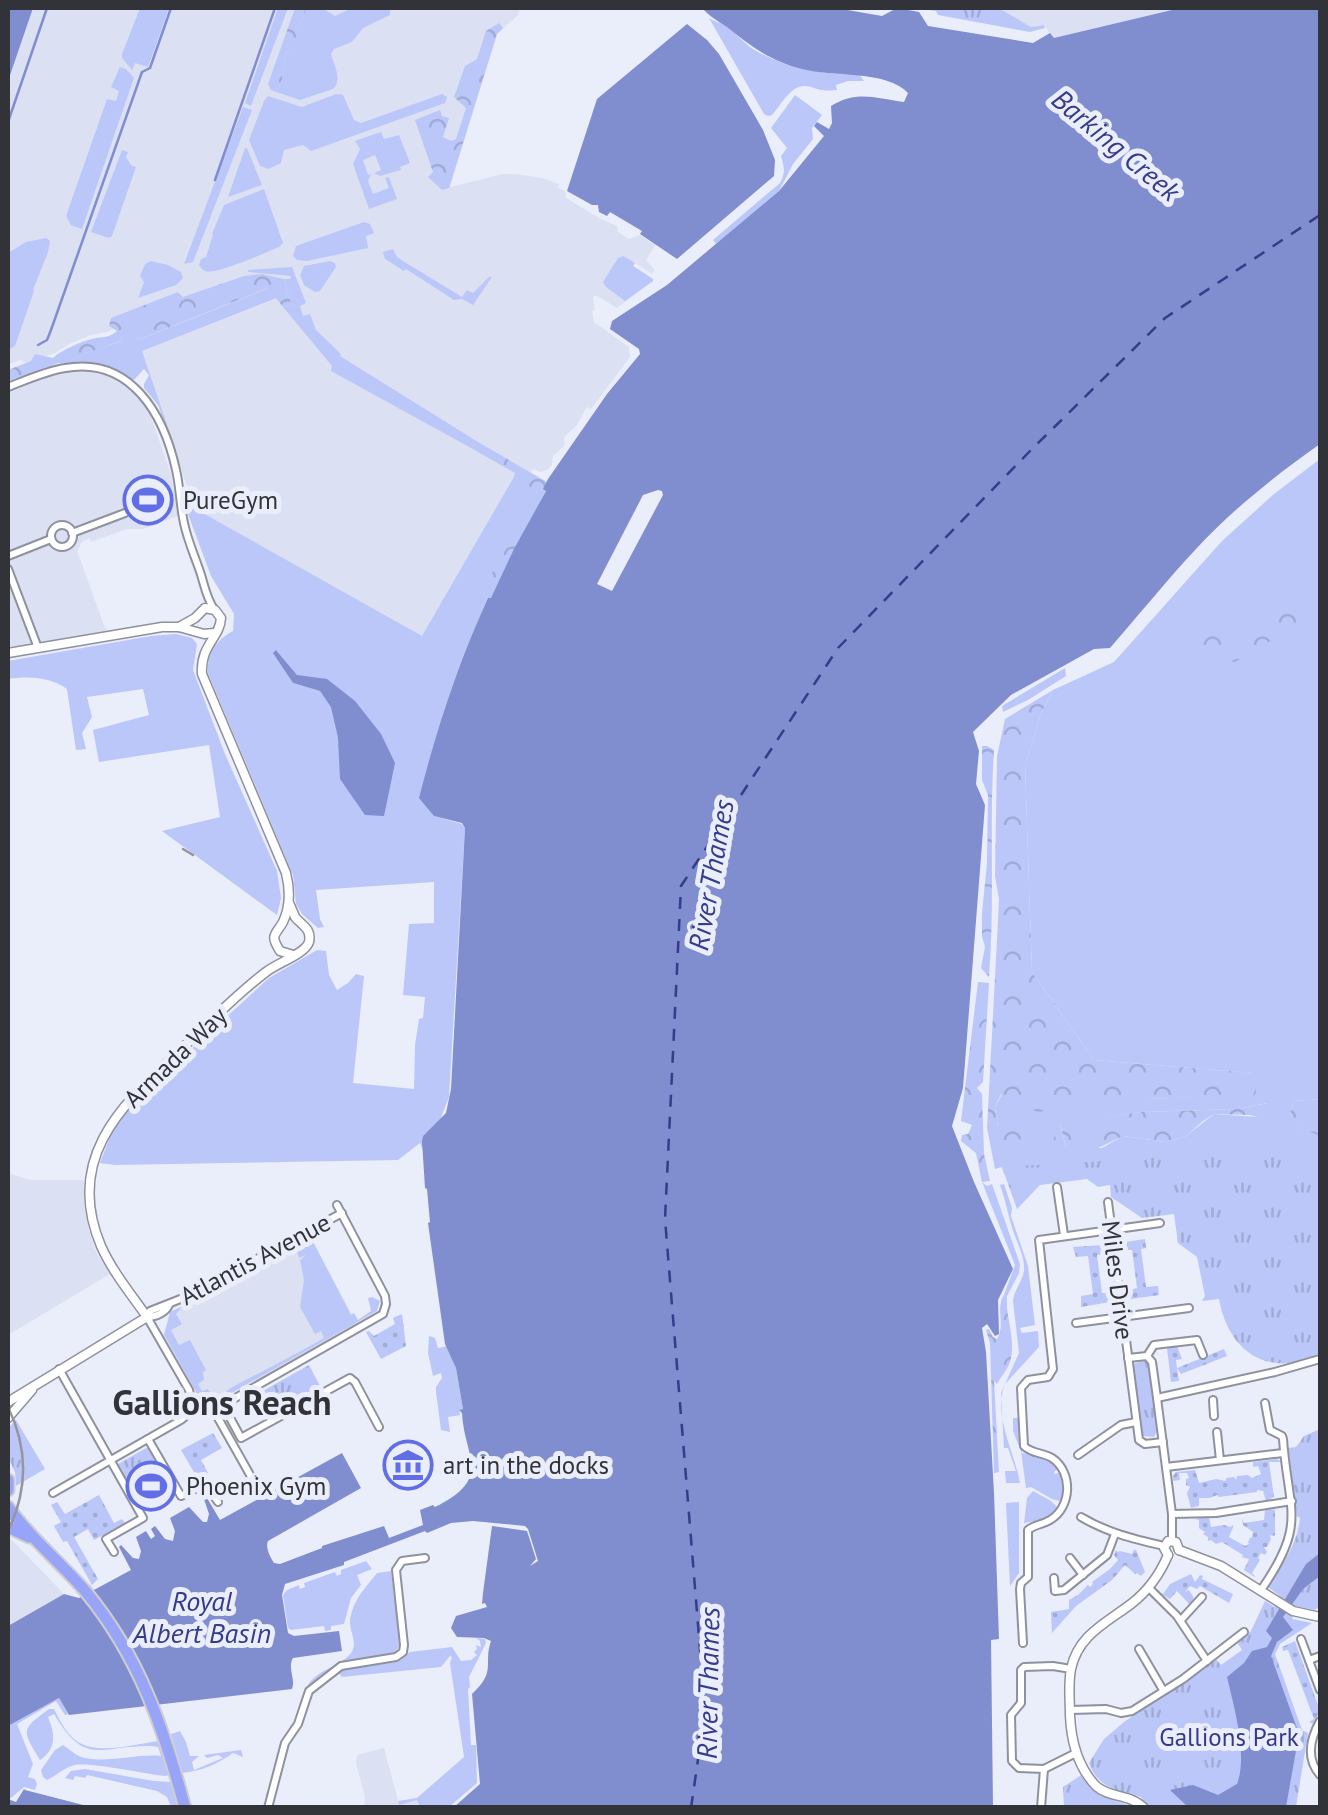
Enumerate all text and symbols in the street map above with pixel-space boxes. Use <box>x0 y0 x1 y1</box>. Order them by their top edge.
water label: Barking Creek <box>1045 80 1189 210</box>
sports icon: PureGym <box>122 474 174 526</box>
place label: PureGym <box>183 484 278 516</box>
water label: River Thames <box>679 797 742 953</box>
street label: Armada Way <box>117 1000 234 1114</box>
street label: Atlantis Avenue <box>174 1206 336 1312</box>
street label: Miles Drive <box>1095 1219 1141 1341</box>
district label: Gallions Reach <box>113 1379 331 1425</box>
museum icon: art in the docks <box>382 1439 434 1491</box>
place label: art in the docks <box>443 1449 609 1481</box>
sports icon: Phoenix Gym <box>125 1460 177 1512</box>
place label: Phoenix Gym <box>186 1470 326 1502</box>
water label: Royal Albert Basin <box>132 1582 271 1651</box>
water label: River Thames <box>688 1607 727 1759</box>
park label: Gallions Park <box>1159 1721 1299 1753</box>

